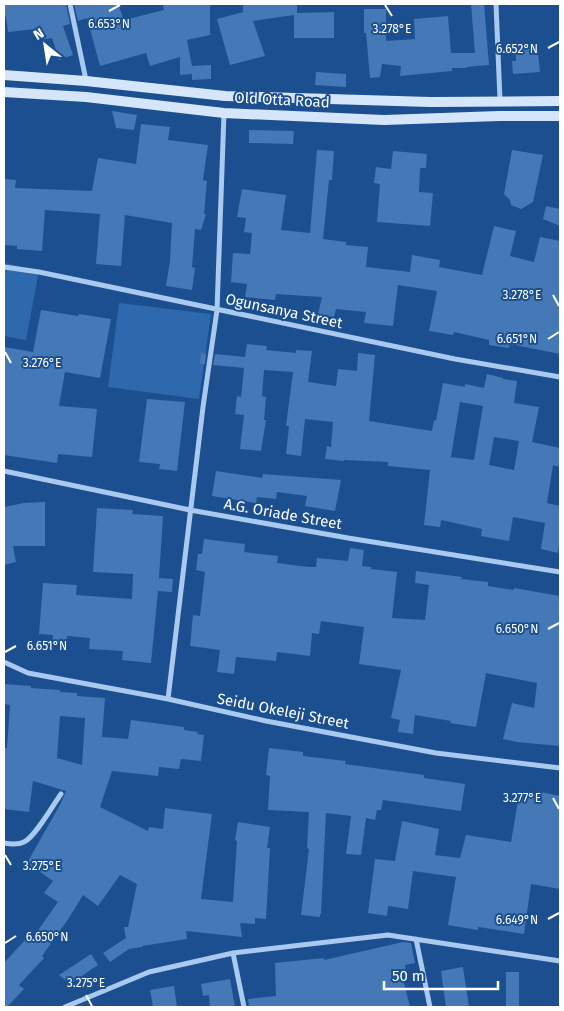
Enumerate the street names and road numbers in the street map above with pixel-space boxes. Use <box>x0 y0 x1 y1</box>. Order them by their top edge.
street label: Old Otta Road <box>234 89 330 111</box>
street label: Ogunsanya Street <box>224 290 345 332</box>
street label: A.G. Oriade Street <box>223 495 344 533</box>
street label: Seidu Okeleji Street <box>216 689 351 733</box>

